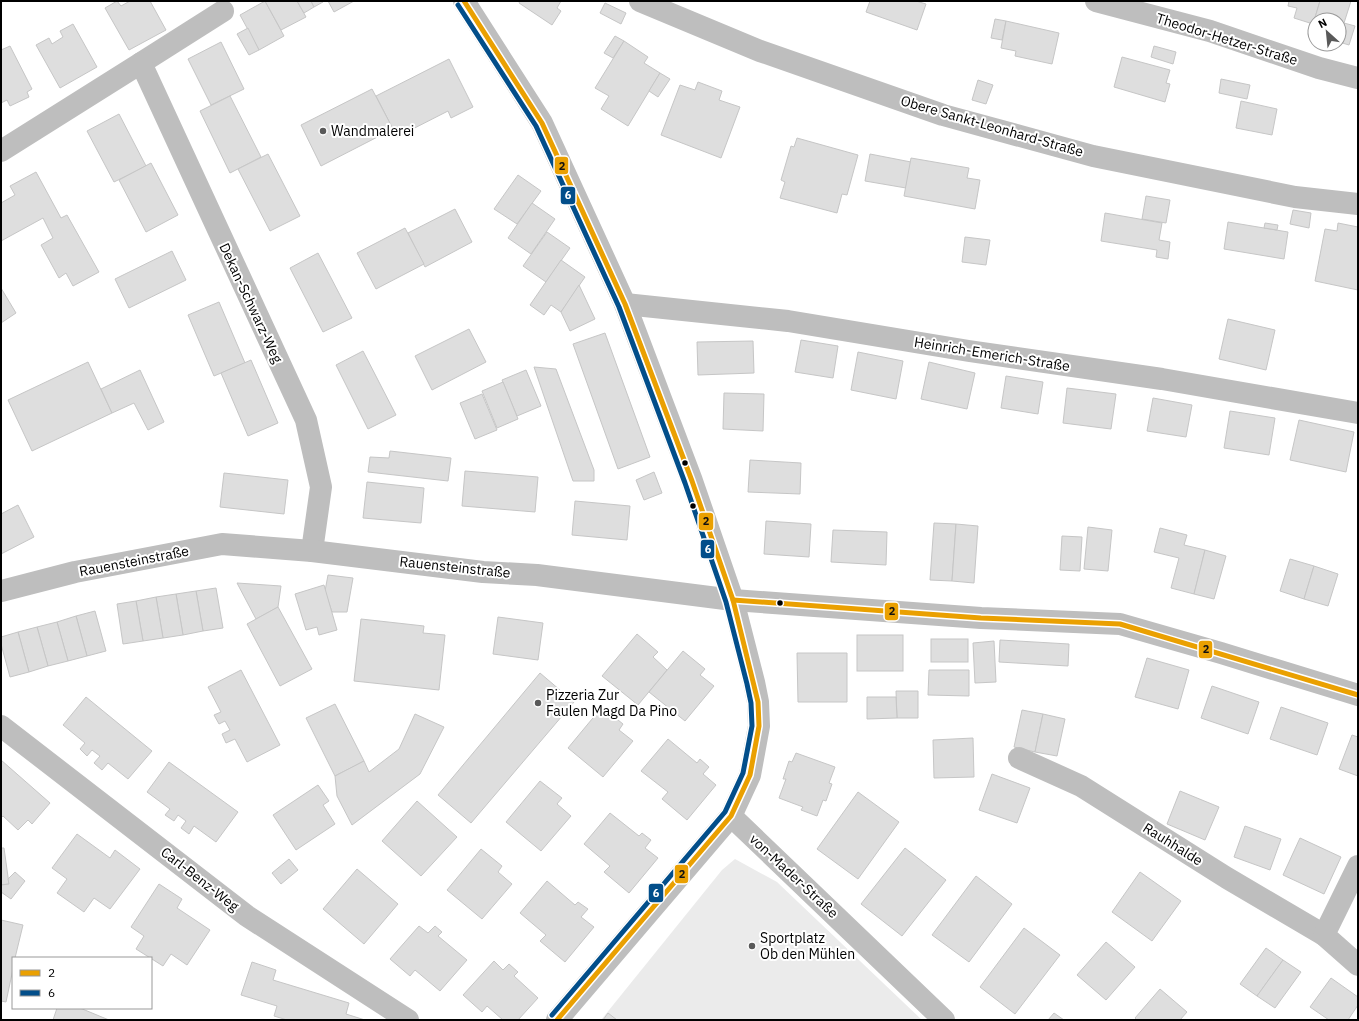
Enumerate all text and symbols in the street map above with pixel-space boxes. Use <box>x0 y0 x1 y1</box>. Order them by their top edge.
street label: Theodor-Hetzer-Straße <box>1154 9 1300 69</box>
north arrow <box>1307 12 1347 52</box>
text: N <box>1316 15 1329 31</box>
street label: Obere Sankt-Leonhard-Straße <box>899 91 1086 161</box>
place label: Wandmalerei <box>331 122 414 140</box>
marker: Wandmalerei <box>318 126 328 136</box>
line badge: 2 <box>554 156 569 175</box>
text: 2 <box>559 159 566 173</box>
line badge: 6 <box>560 186 576 205</box>
text: 6 <box>565 188 572 202</box>
street label: Dekan-Schwarz-Weg <box>215 240 287 366</box>
street label: Heinrich-Emerich-Straße <box>913 333 1072 375</box>
unlabelled marker <box>680 458 690 468</box>
unlabelled marker <box>688 501 698 511</box>
line badge: 2 <box>698 512 714 531</box>
text: 2 <box>703 514 710 528</box>
line badge: 6 <box>700 539 715 559</box>
street label: Rauensteinstraße <box>78 541 191 580</box>
text: 6 <box>705 542 712 556</box>
street label: Rauensteinstraße <box>399 552 512 582</box>
unlabelled marker <box>775 598 785 608</box>
line badge: 2 <box>884 602 899 621</box>
text: 2 <box>889 604 896 618</box>
line badge: 2 <box>1198 640 1213 659</box>
text: 2 <box>1203 642 1210 656</box>
place label: Pizzeria Zur Faulen Magd Da Pino <box>546 686 677 720</box>
marker: Pizzeria Zur Faulen Magd Da Pino <box>533 698 543 708</box>
street label: Rauhhalde <box>1140 819 1207 870</box>
street label: von-Mader-Straße <box>746 830 842 922</box>
street label: Carl-Benz-Weg <box>157 843 243 916</box>
line badge: 2 <box>674 864 689 884</box>
text: 2 <box>679 867 686 881</box>
line badge: 6 <box>648 883 664 903</box>
text: 6 <box>653 886 660 900</box>
place label: Sportplatz Ob den Mühlen <box>760 929 855 963</box>
marker: Sportplatz Ob den Mühlen <box>747 941 757 951</box>
legend <box>12 957 152 1009</box>
text: 2 <box>48 965 55 980</box>
text: 6 <box>48 985 55 1000</box>

